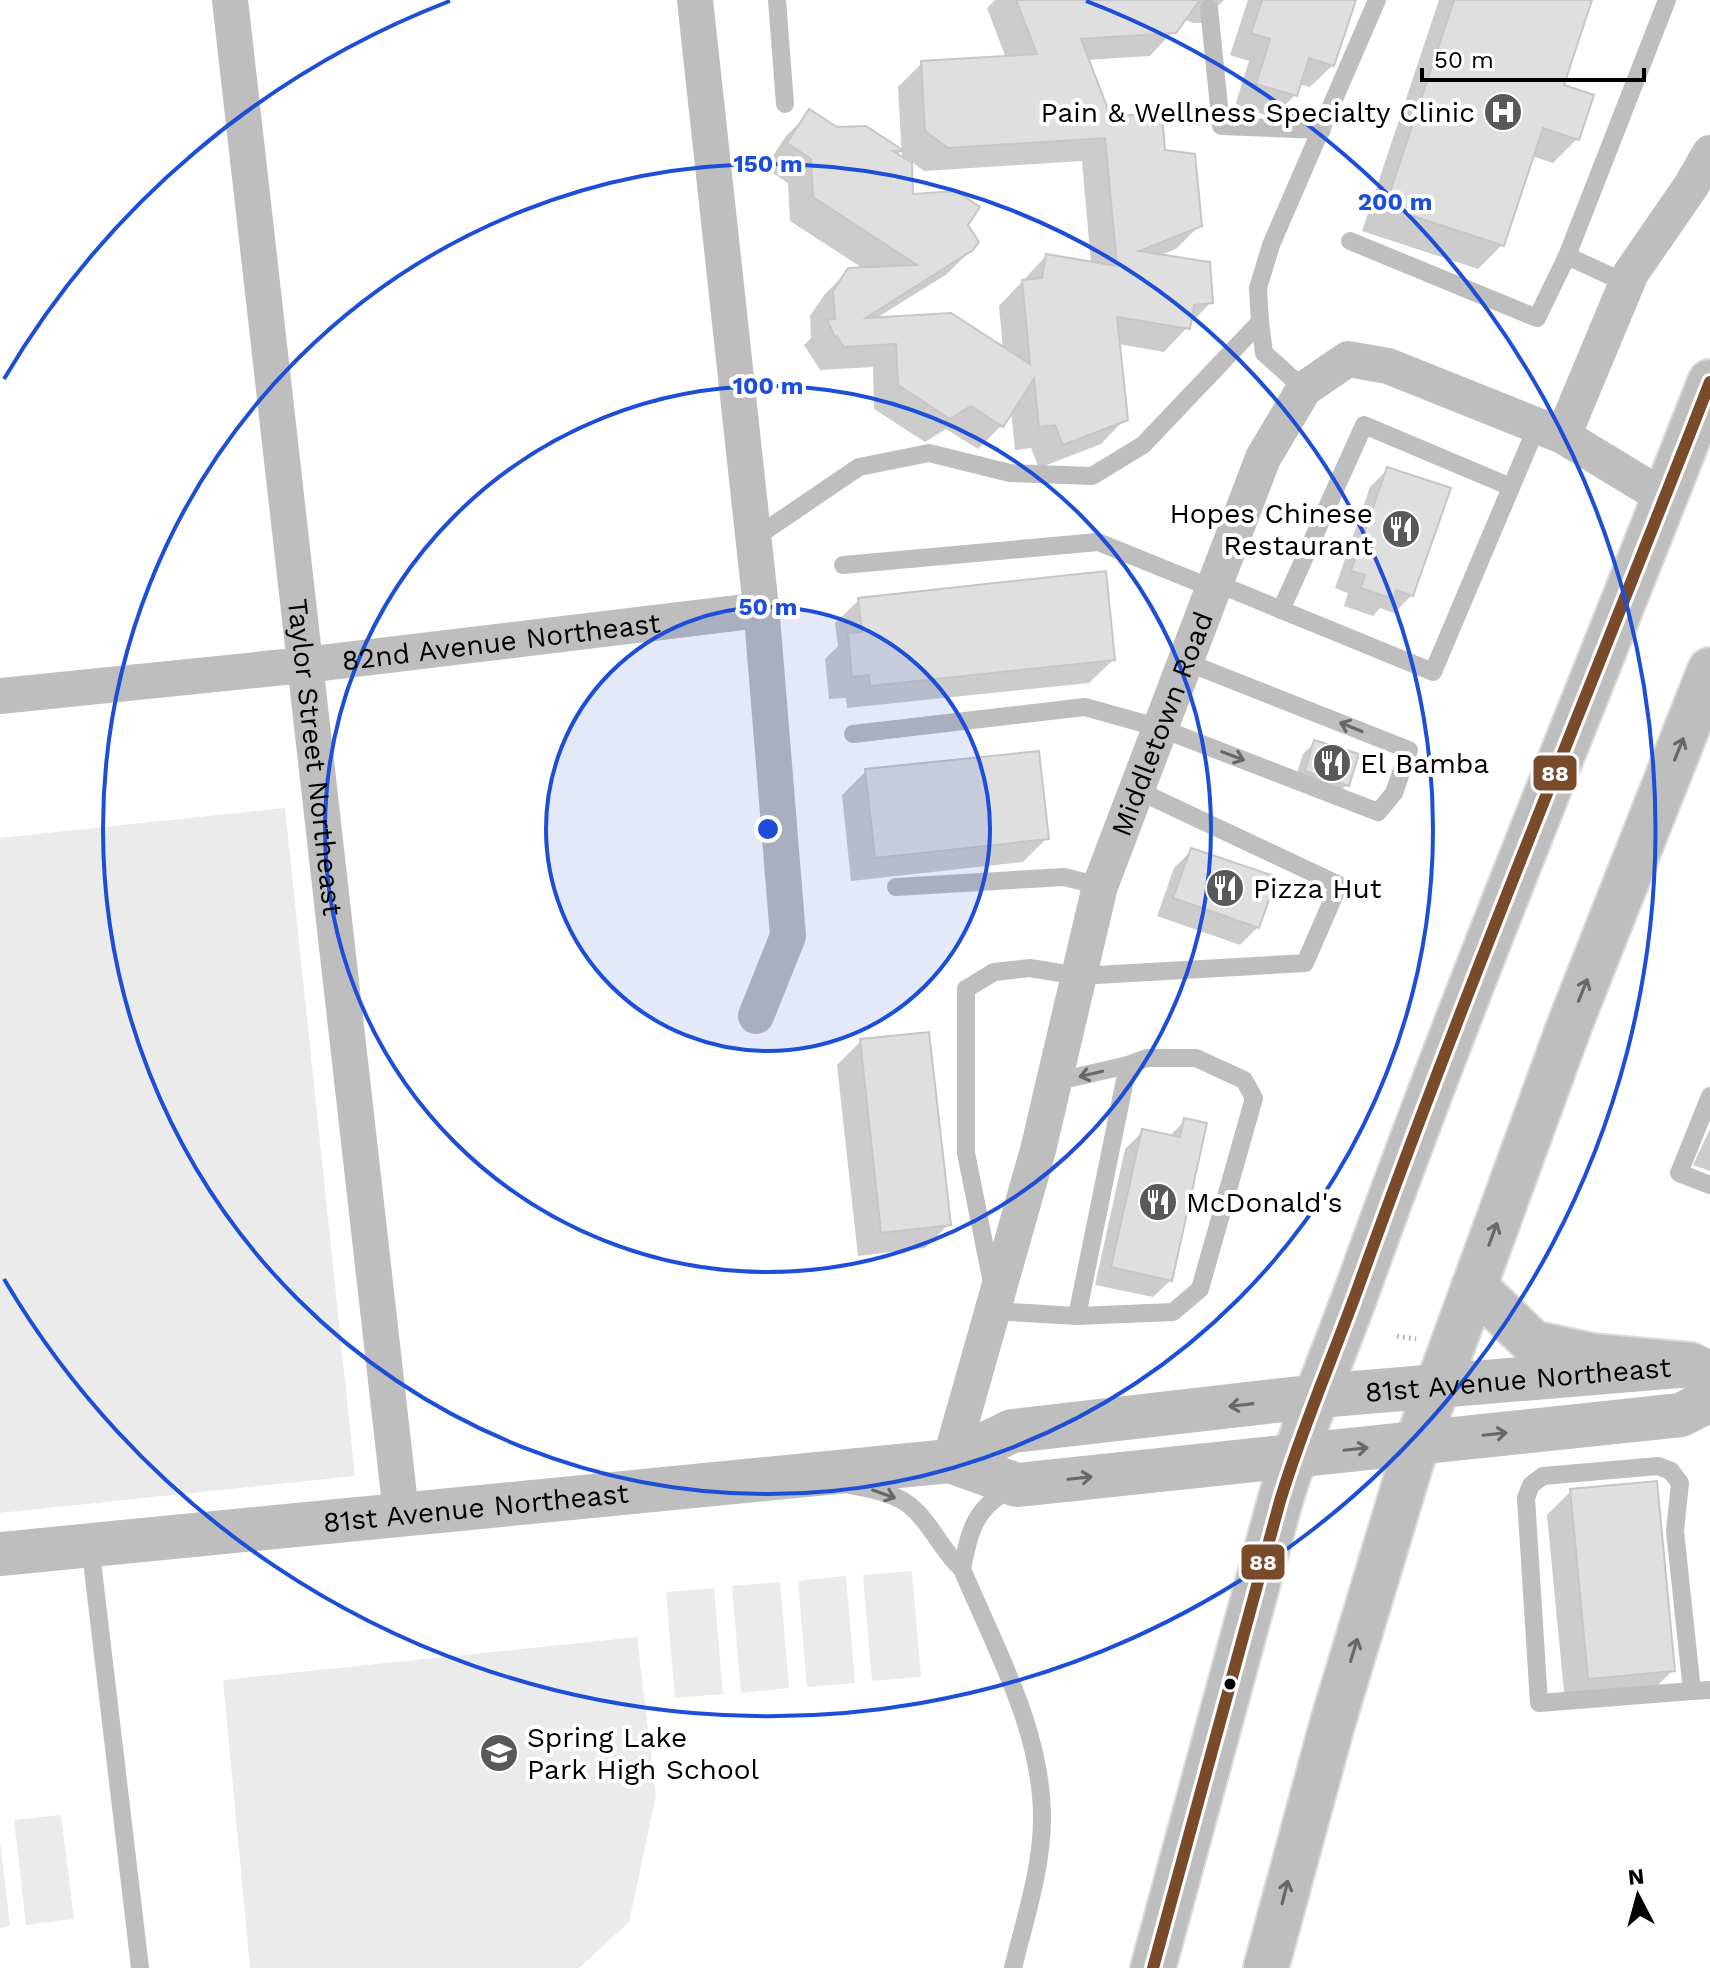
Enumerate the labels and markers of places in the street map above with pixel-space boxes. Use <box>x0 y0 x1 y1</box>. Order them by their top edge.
hospital icon: Pain & Wellness Specialty Clinic <box>1482 91 1524 133</box>
place label: Pain & Wellness Specialty Clinic <box>1040 96 1475 129</box>
place label: Hopes Chinese Restaurant <box>1169 497 1373 562</box>
restaurant icon: Hopes Chinese Restaurant <box>1380 508 1422 550</box>
restaurant icon: El Bamba <box>1311 742 1353 784</box>
place label: El Bamba <box>1360 747 1489 780</box>
centre of rings <box>754 815 782 843</box>
restaurant icon: Pizza Hut <box>1204 867 1246 909</box>
place label: Pizza Hut <box>1253 872 1382 905</box>
restaurant icon: McDonald's <box>1137 1181 1179 1223</box>
place label: McDonald's <box>1186 1186 1343 1219</box>
unlabelled marker <box>1222 1676 1238 1692</box>
place label: Spring Lake Park High School <box>527 1721 759 1786</box>
school or university icon: Spring Lake Park High School <box>478 1732 520 1774</box>

